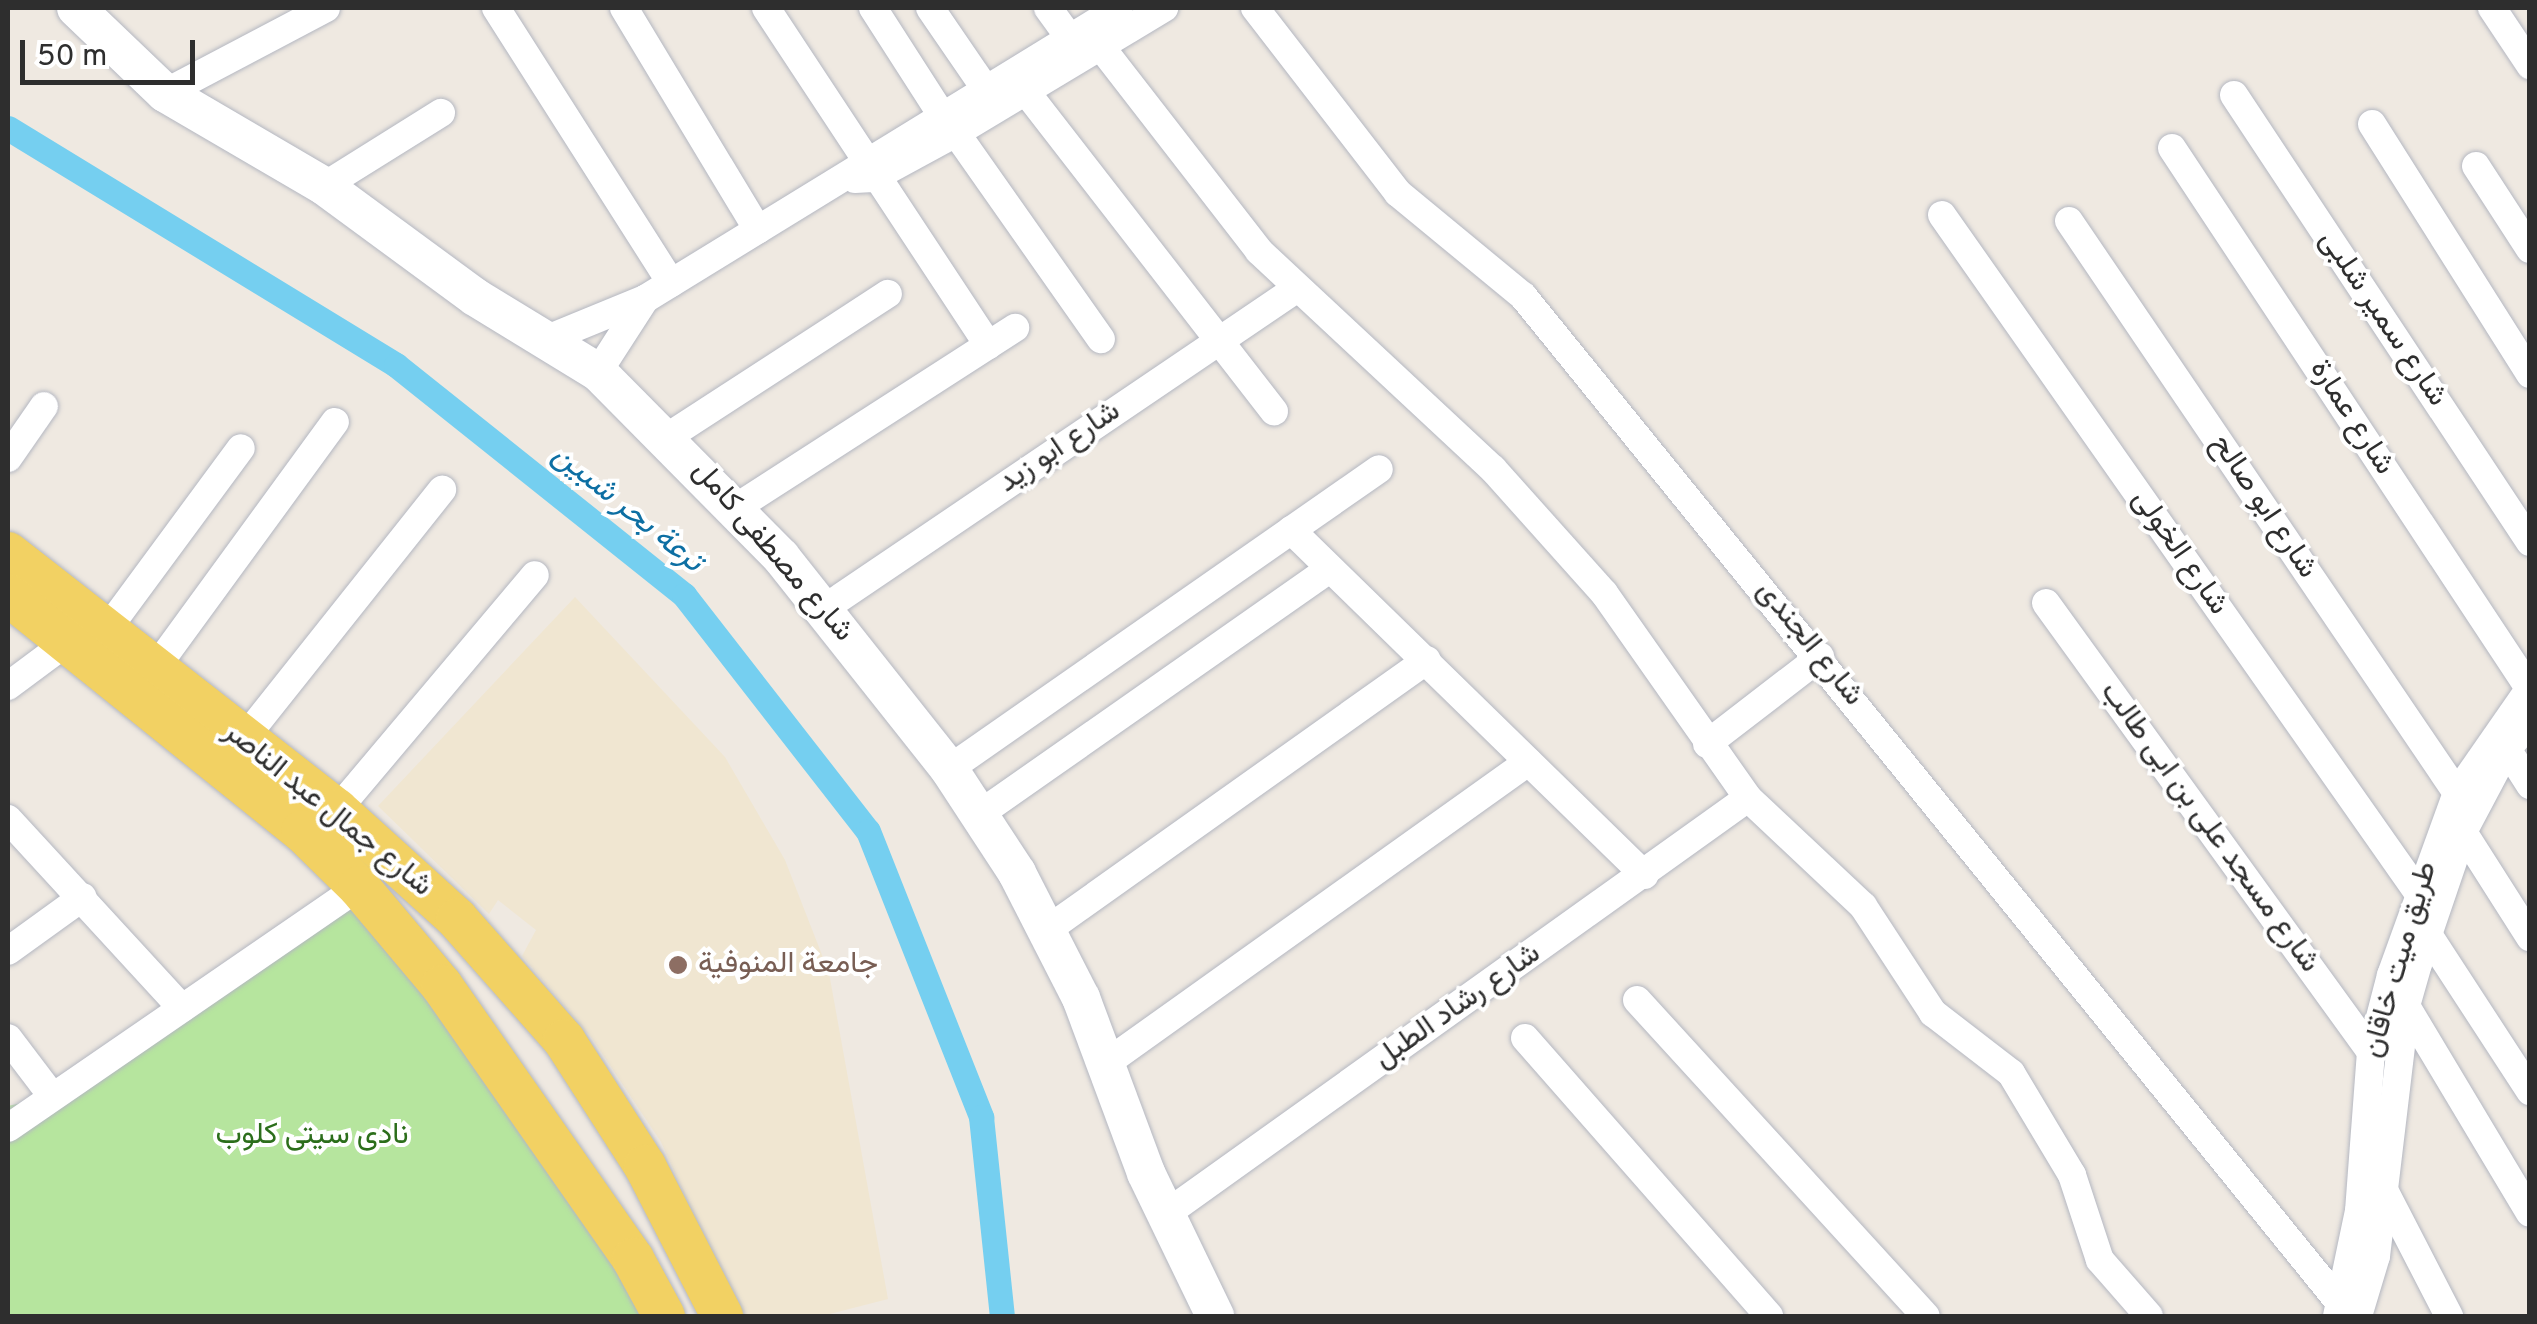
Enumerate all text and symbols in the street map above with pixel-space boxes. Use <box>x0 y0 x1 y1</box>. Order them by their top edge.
scale bar <box>25 20 200 82</box>
text: 50 m <box>37 39 107 76</box>
street label: شارع سمير شلبى <box>2310 224 2454 414</box>
street label: شارع عمارة <box>2301 354 2401 482</box>
street label: شارع ابو زيد <box>992 394 1128 502</box>
street label: شارع ابو صالح <box>2202 428 2324 586</box>
water label: ترعة بحر شبين <box>544 436 710 582</box>
street label: شارع مصطفى كامل <box>684 454 860 650</box>
street label: شارع الخولى <box>2123 483 2235 623</box>
street label: شارع الجندى <box>1748 574 1870 714</box>
street label: شارع مسجد على بن ابى طالب <box>2091 676 2327 980</box>
street label: شارع جمال عبد الناصر <box>215 715 439 905</box>
street label: طريق ميت خاقان <box>2356 858 2446 1062</box>
street label: شارع رشاد الطبل <box>1368 936 1548 1078</box>
place label: جامعة المنوفية <box>698 947 878 983</box>
marker: جامعة المنوفية <box>667 954 689 976</box>
park label: نادى سيتى كلوب <box>215 1118 409 1154</box>

